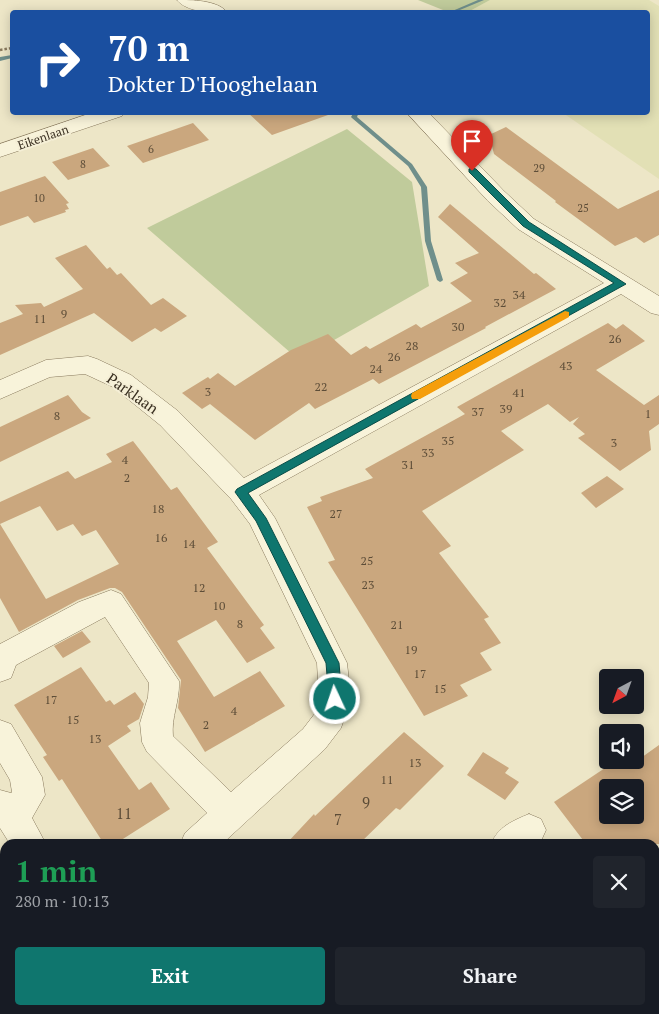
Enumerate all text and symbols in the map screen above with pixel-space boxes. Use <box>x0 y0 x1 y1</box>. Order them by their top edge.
text: 70 m <box>108 25 189 71</box>
icon: right <box>25 30 90 95</box>
text: Dokter D'Hooghelaan <box>108 69 318 98</box>
pin <box>451 120 493 171</box>
street label: Eikenlaan <box>16 121 70 153</box>
icon: arrive <box>458 127 486 155</box>
house number: 6 <box>148 142 154 156</box>
house number: 8 <box>80 157 86 171</box>
house number: 29 <box>533 161 545 175</box>
house number: 10 <box>33 191 45 205</box>
house number: 25 <box>577 201 589 215</box>
house number: 34 <box>513 287 526 302</box>
house number: 32 <box>494 295 506 310</box>
house number: 9 <box>61 306 67 321</box>
house number: 11 <box>34 311 46 326</box>
house number: 30 <box>452 319 464 334</box>
house number: 26 <box>609 331 622 346</box>
house number: 28 <box>406 338 418 353</box>
house number: 26 <box>388 349 401 364</box>
house number: 43 <box>560 358 572 373</box>
house number: 24 <box>370 361 383 376</box>
street label: Parklaan <box>103 368 163 418</box>
house number: 22 <box>315 379 327 394</box>
house number: 3 <box>205 384 211 399</box>
house number: 41 <box>513 385 525 400</box>
house number: 39 <box>500 401 512 416</box>
house number: 37 <box>472 404 484 419</box>
house number: 1 <box>645 406 651 421</box>
house number: 8 <box>54 408 60 423</box>
house number: 35 <box>442 433 454 448</box>
house number: 3 <box>611 435 617 450</box>
house number: 33 <box>422 445 434 460</box>
house number: 4 <box>122 452 129 467</box>
house number: 31 <box>402 457 414 472</box>
house number: 2 <box>124 470 130 485</box>
house number: 18 <box>152 501 164 516</box>
house number: 27 <box>330 506 342 521</box>
house number: 16 <box>155 530 168 545</box>
house number: 14 <box>183 536 196 551</box>
house number: 25 <box>361 553 373 568</box>
house number: 23 <box>362 577 374 592</box>
house number: 12 <box>193 580 205 595</box>
house number: 10 <box>213 598 225 613</box>
house number: 8 <box>237 616 243 631</box>
house number: 21 <box>391 617 403 632</box>
house number: 19 <box>405 642 417 657</box>
house number: 17 <box>414 666 426 681</box>
north arrow <box>599 669 644 714</box>
map controls <box>599 669 644 824</box>
position arrow <box>308 672 360 724</box>
house number: 15 <box>434 681 446 696</box>
house number: 17 <box>45 692 57 707</box>
house number: 4 <box>231 703 238 718</box>
house number: 15 <box>67 712 79 727</box>
house number: 2 <box>203 717 209 732</box>
button: sound <box>599 724 644 769</box>
house number: 13 <box>89 731 101 746</box>
house number: 13 <box>409 755 421 770</box>
house number: 11 <box>381 772 393 787</box>
button: layers <box>599 779 644 824</box>
house number: 9 <box>362 792 370 812</box>
house number: 11 <box>116 803 132 823</box>
house number: 7 <box>334 809 342 829</box>
text: 1 min <box>15 851 97 891</box>
button: close <box>593 856 645 908</box>
text: 280 m · 10:13 <box>15 890 109 912</box>
button: Exit <box>15 947 325 1005</box>
button: Share <box>335 947 645 1005</box>

